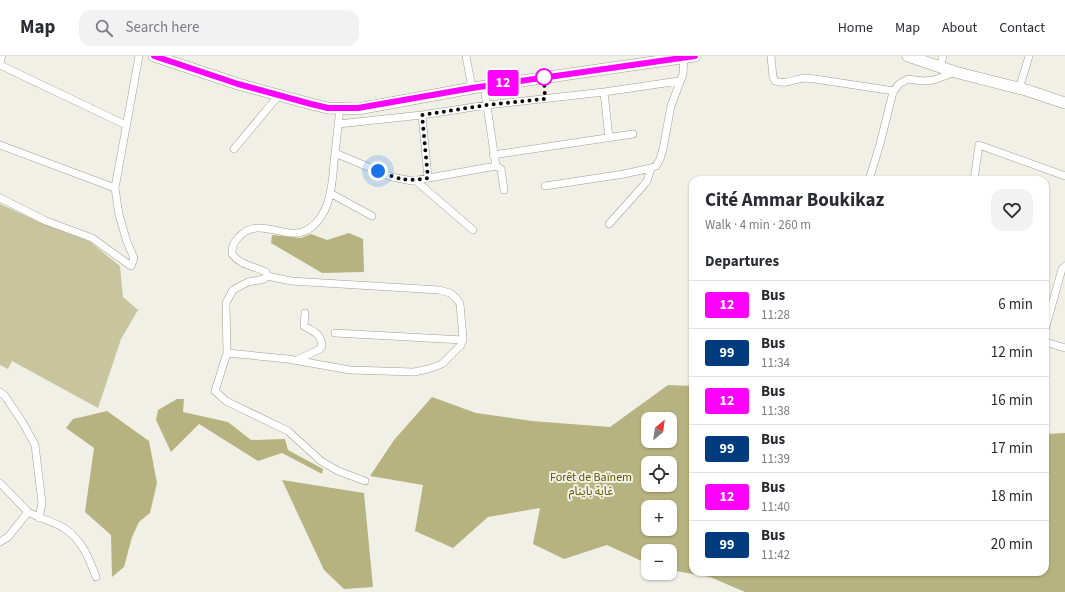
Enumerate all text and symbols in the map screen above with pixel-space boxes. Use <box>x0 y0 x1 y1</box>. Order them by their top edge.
search box <box>79 10 359 46</box>
text: Map <box>20 14 55 41</box>
icon: search <box>93 17 115 39</box>
text: Search here <box>125 17 199 38</box>
text: Home <box>838 18 873 38</box>
text: Map <box>895 18 920 38</box>
text: About <box>942 18 977 38</box>
text: Contact <box>999 18 1045 38</box>
unlabelled marker <box>535 68 553 86</box>
line badge: 12 <box>485 70 521 96</box>
text: 12 <box>496 73 510 93</box>
your location <box>368 161 388 181</box>
text: Cité Ammar Boukikaz <box>705 187 884 214</box>
button: heart <box>991 189 1033 231</box>
text: Walk · 4 min · 260 m <box>705 216 811 234</box>
text: Departures <box>705 251 779 272</box>
text: Bus <box>761 285 785 306</box>
text: 6 min <box>998 294 1033 315</box>
text: 12 <box>720 295 734 315</box>
text: 11:28 <box>761 306 790 324</box>
text: Bus <box>761 333 785 354</box>
text: 12 min <box>991 342 1033 363</box>
text: 99 <box>720 343 734 363</box>
text: 11:34 <box>761 354 790 372</box>
text: Bus <box>761 381 785 402</box>
text: 16 min <box>991 390 1033 411</box>
text: 12 <box>720 391 734 411</box>
text: 11:38 <box>761 402 790 420</box>
north arrow <box>641 412 677 448</box>
map controls <box>641 412 677 580</box>
text: Bus <box>761 429 785 450</box>
text: 17 min <box>991 438 1033 459</box>
text: 99 <box>720 439 734 459</box>
text: 11:39 <box>761 450 790 468</box>
button: locate <box>641 456 677 492</box>
park label: Forêt de Baïnem غابة باينام <box>550 469 632 500</box>
text: Bus <box>761 477 785 498</box>
text: 18 min <box>991 486 1033 507</box>
text: 12 <box>720 487 734 507</box>
text: 11:40 <box>761 498 790 516</box>
button: + <box>641 500 677 536</box>
text: Bus <box>761 525 785 546</box>
text: 20 min <box>991 534 1033 555</box>
text: 99 <box>720 535 734 555</box>
button: − <box>641 544 677 580</box>
text: 11:42 <box>761 546 790 564</box>

